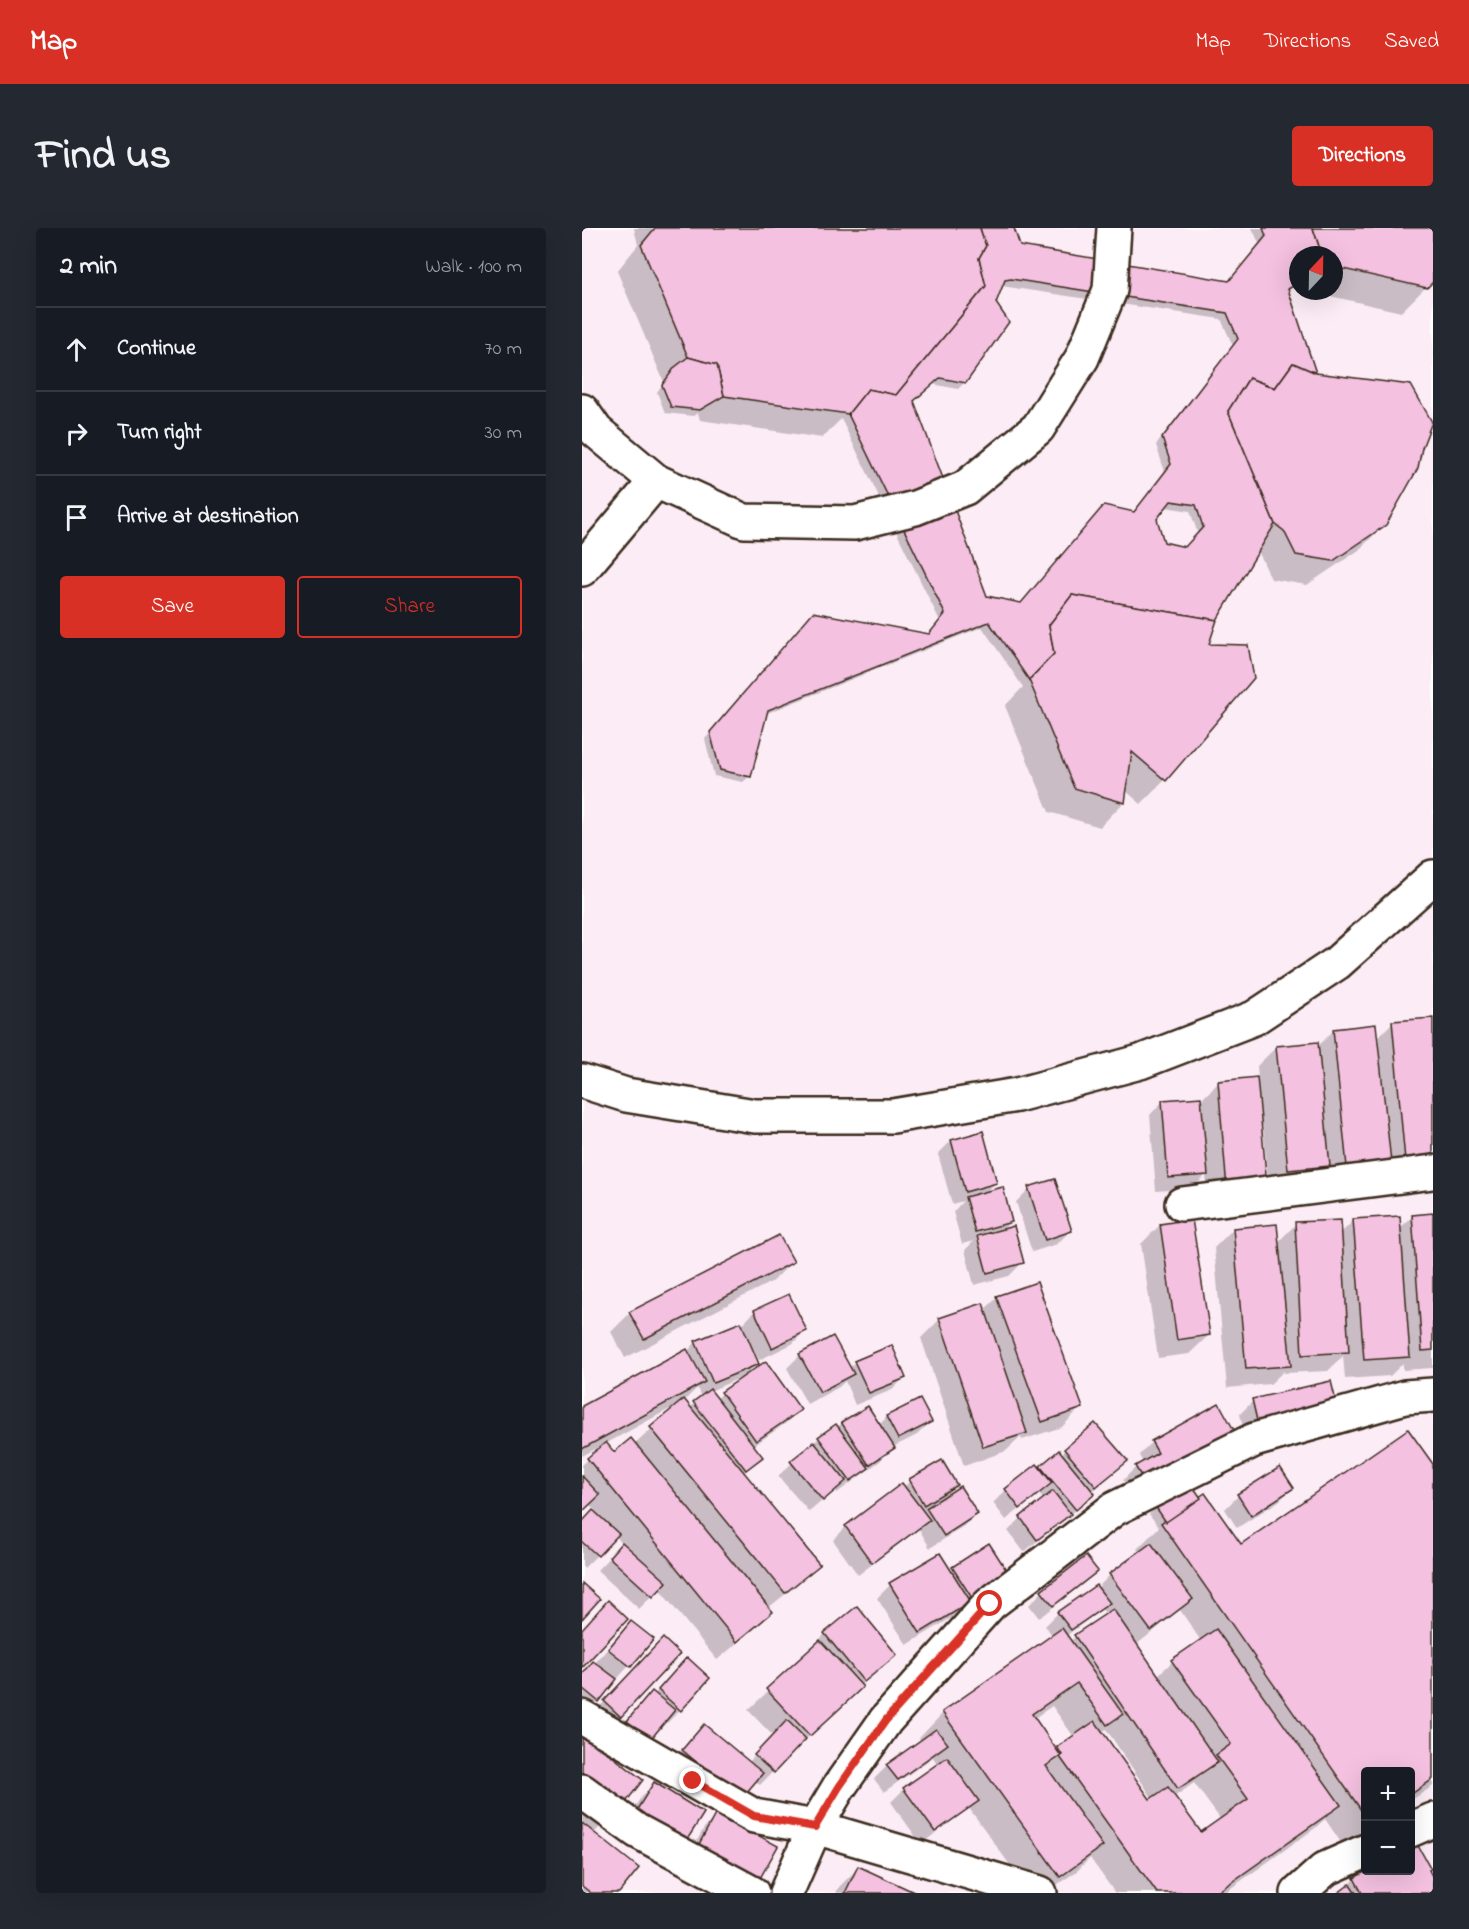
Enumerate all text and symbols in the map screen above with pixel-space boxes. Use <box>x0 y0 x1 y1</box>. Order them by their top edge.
text: Map <box>30 22 77 63</box>
text: Map <box>1195 27 1231 57</box>
text: Directions <box>1264 27 1351 57</box>
text: Saved <box>1384 27 1439 57</box>
text: Find us <box>36 126 171 187</box>
button: Directions <box>1292 126 1433 186</box>
north arrow <box>1289 246 1343 300</box>
text: 2 min <box>60 248 117 286</box>
text: Walk · 100 m <box>425 253 522 282</box>
icon: ahead <box>60 333 93 366</box>
text: Continue <box>117 333 196 365</box>
text: 70 m <box>485 335 522 364</box>
icon: right <box>60 417 93 450</box>
text: Turn right <box>117 417 202 449</box>
text: 30 m <box>485 419 522 448</box>
icon: arrive <box>60 501 93 534</box>
text: Arrive at destination <box>117 501 299 533</box>
button: Save <box>60 576 285 638</box>
button: Share <box>297 576 522 638</box>
route start <box>976 1590 1002 1616</box>
route end <box>679 1767 705 1793</box>
map controls <box>1361 1767 1415 1875</box>
button: + <box>1361 1767 1415 1821</box>
button: − <box>1361 1821 1415 1875</box>

